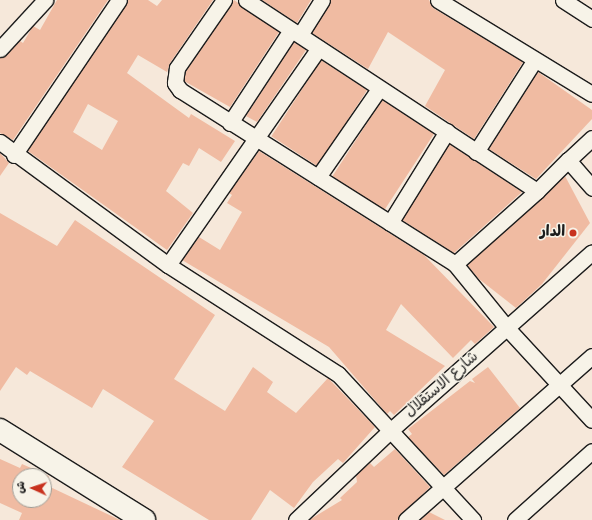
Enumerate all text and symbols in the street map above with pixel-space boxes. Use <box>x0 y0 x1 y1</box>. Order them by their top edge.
place label: الدار <box>540 224 565 242</box>
marker: الدار <box>568 228 578 238</box>
street label: شارع الاستقلال <box>402 348 482 422</box>
north arrow <box>12 468 52 508</box>
text: ش <box>14 481 28 494</box>

